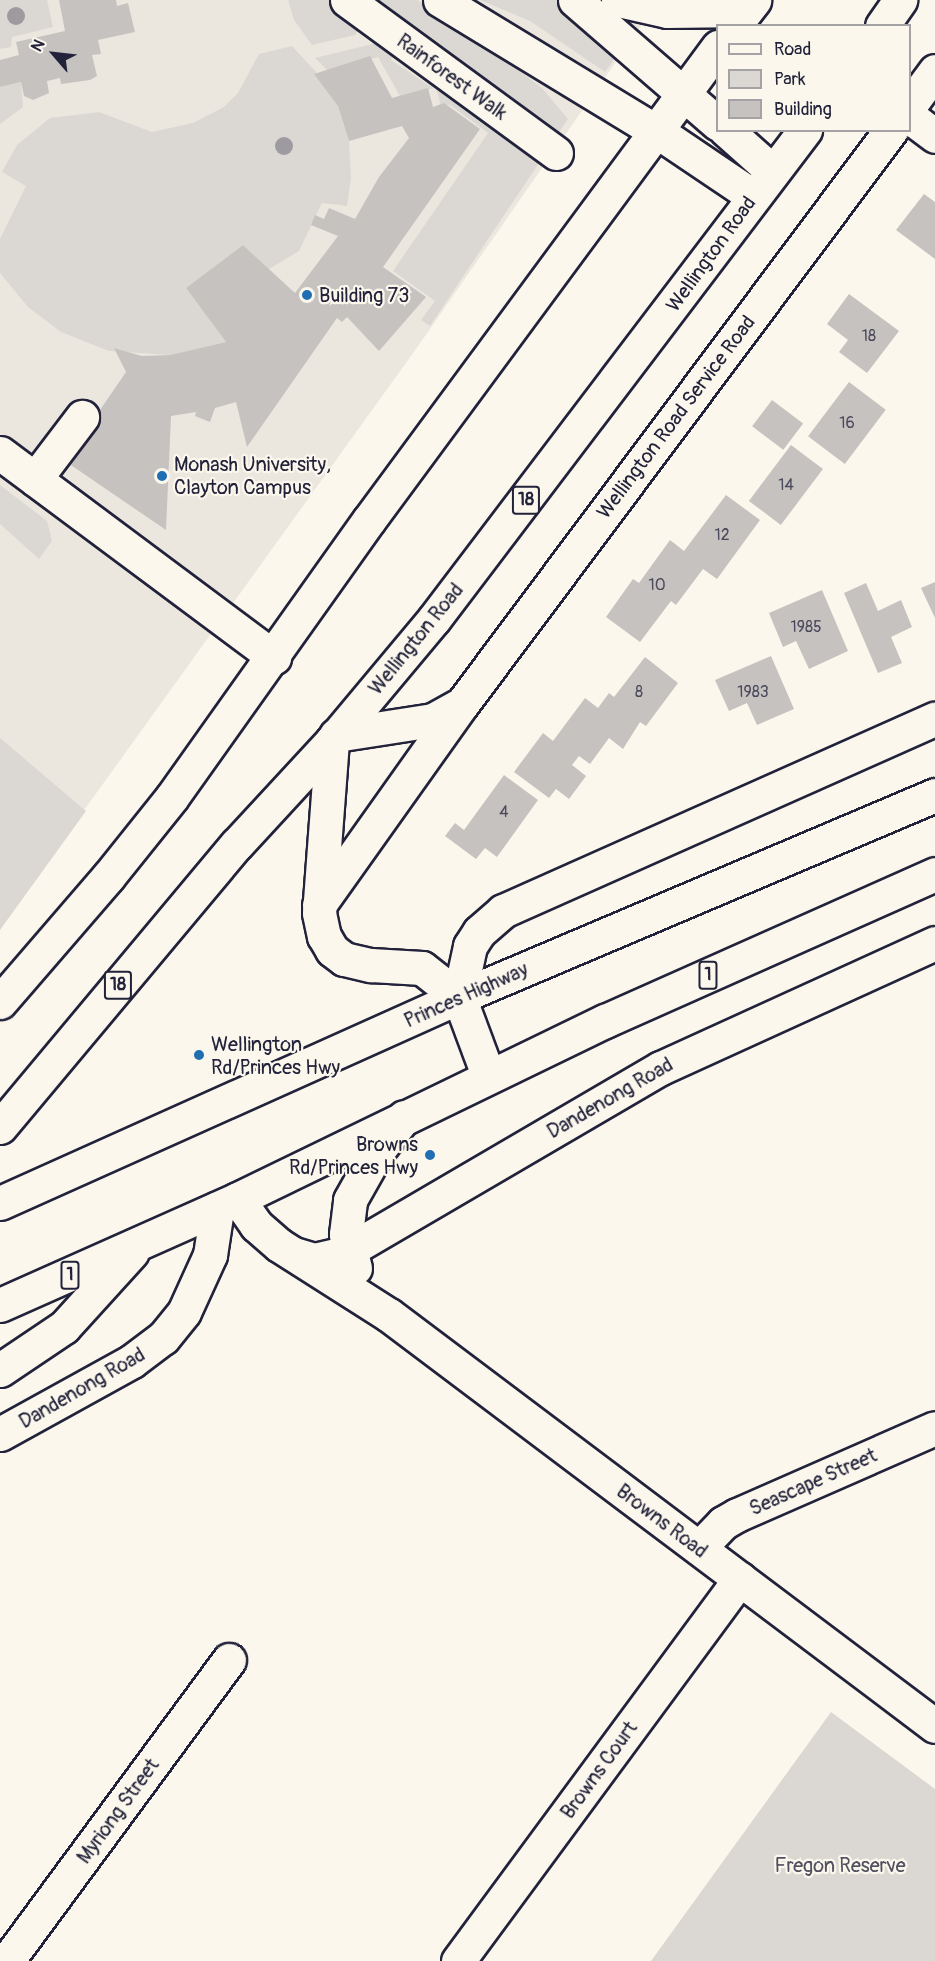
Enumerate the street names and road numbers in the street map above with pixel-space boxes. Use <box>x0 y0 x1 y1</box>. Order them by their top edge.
street label: Rainforest Walk <box>392 29 512 125</box>
street label: Wellington Road <box>661 192 761 316</box>
street label: Wellington Road Service Road <box>592 311 760 523</box>
road number: 18 <box>511 485 541 515</box>
street label: Wellington Road <box>364 578 468 700</box>
street label: Princes Highway <box>400 957 532 1033</box>
road number: 1 <box>698 960 718 990</box>
road number: 18 <box>103 970 133 1000</box>
street label: Dandenong Road <box>543 1052 677 1144</box>
road number: 1 <box>60 1260 80 1290</box>
street label: Dandenong Road <box>15 1342 149 1434</box>
street label: Seascape Street <box>745 1443 881 1521</box>
street label: Browns Road <box>612 1479 712 1563</box>
street label: Browns Court <box>556 1717 642 1823</box>
street label: Myriong Street <box>72 1754 164 1868</box>

